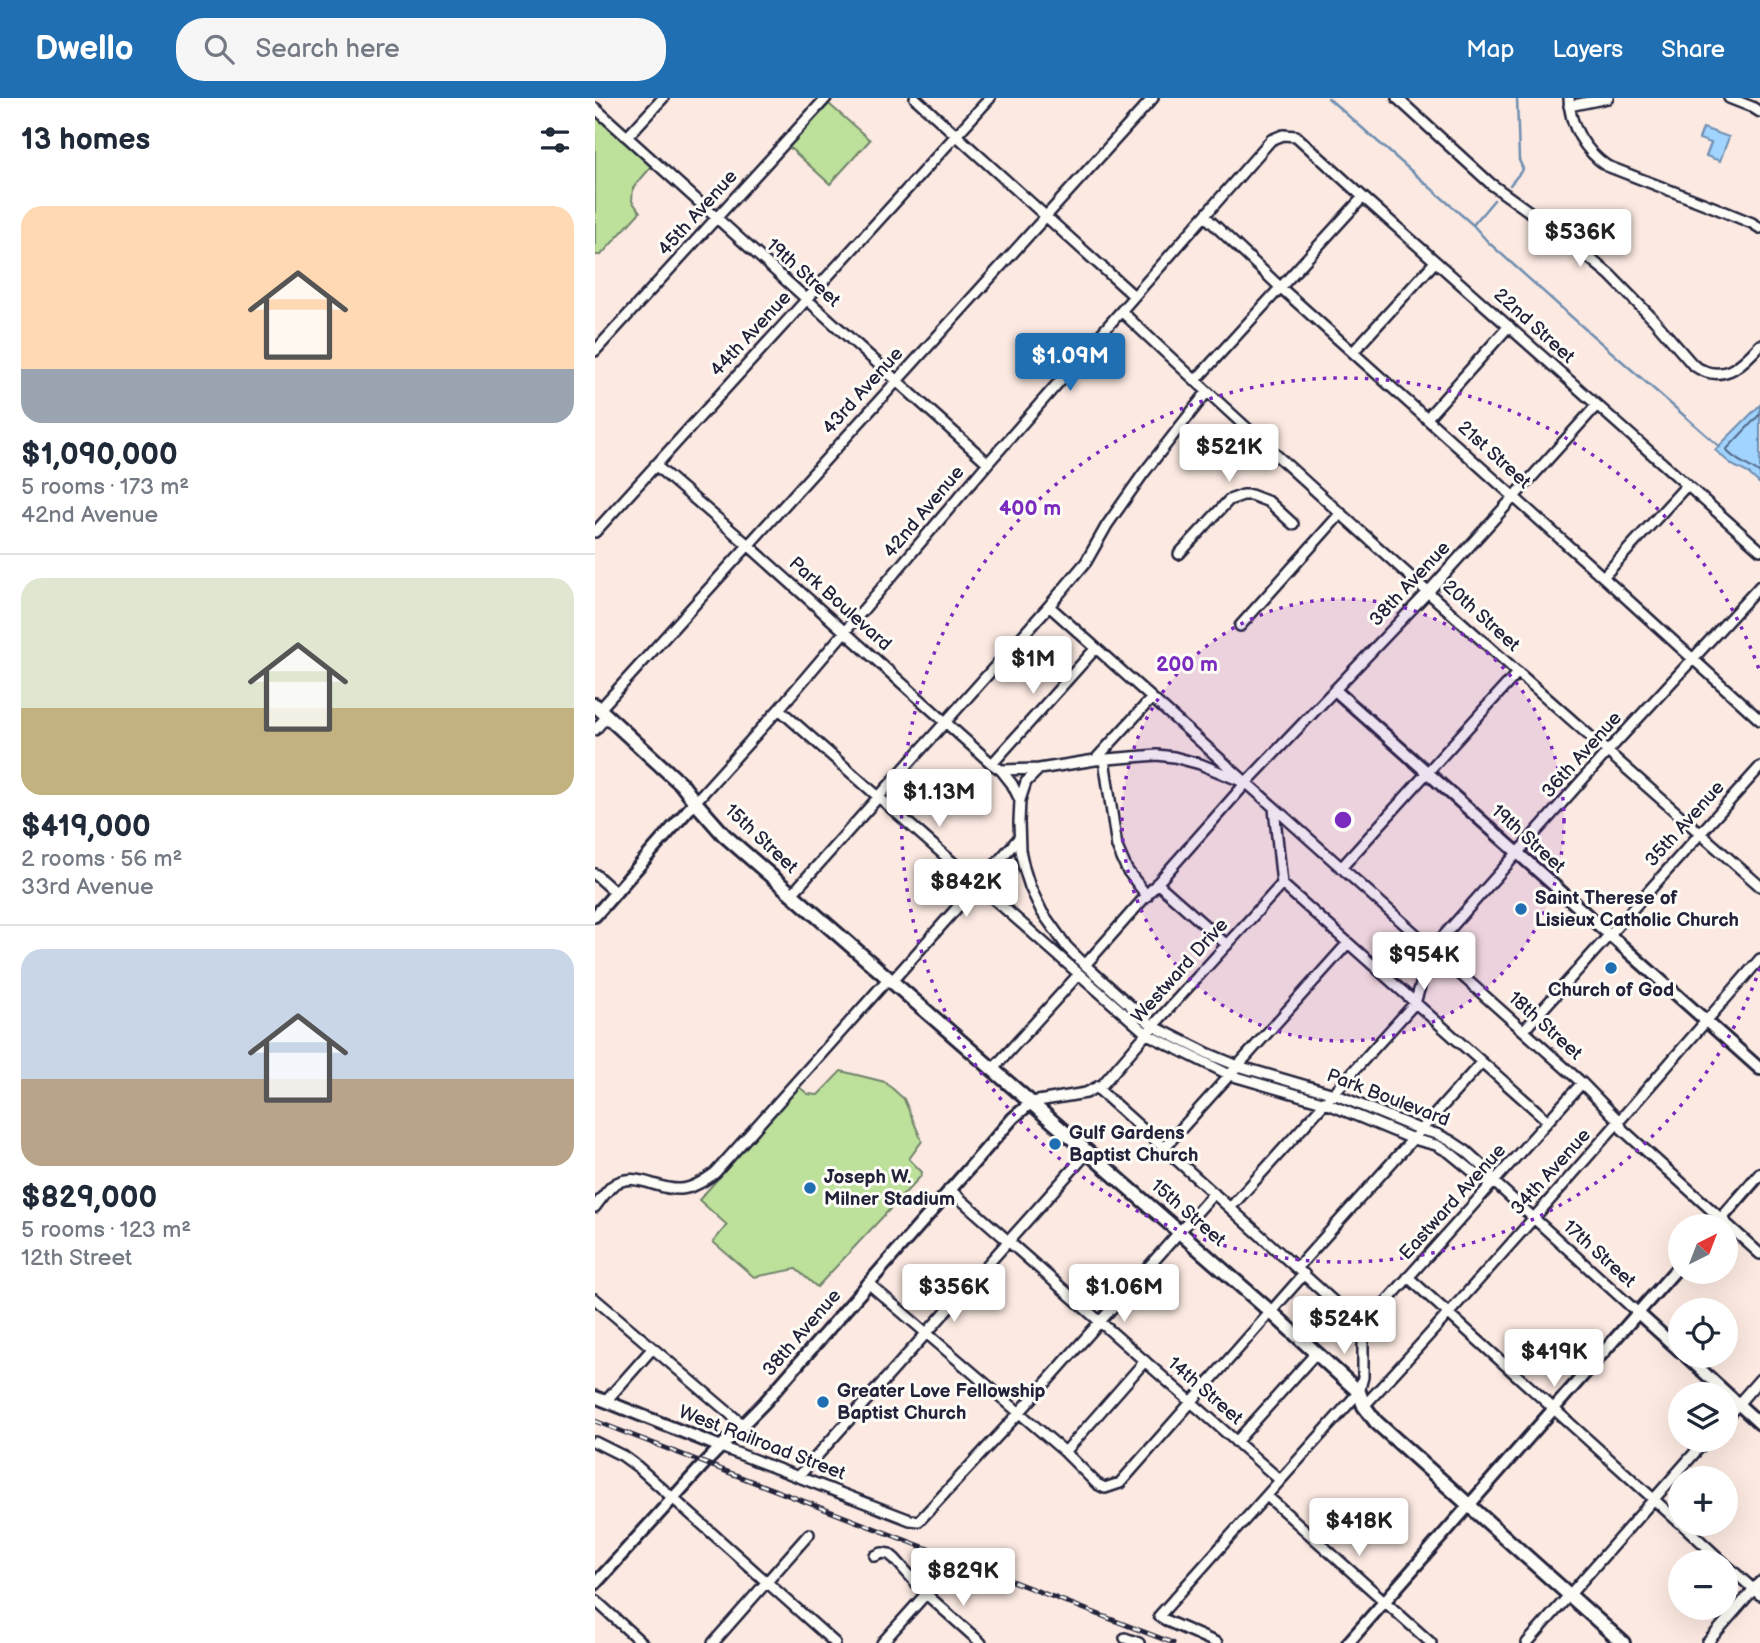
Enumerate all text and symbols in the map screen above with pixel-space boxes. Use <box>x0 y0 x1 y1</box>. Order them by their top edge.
search box <box>176 18 666 81</box>
text: Dwello <box>35 29 134 69</box>
icon: search <box>200 30 238 68</box>
text: Search here <box>256 34 400 65</box>
text: Map <box>1466 35 1514 64</box>
text: Layers <box>1552 35 1623 64</box>
text: Share <box>1661 35 1725 64</box>
icon: filters <box>536 121 574 159</box>
text: 13 homes <box>21 122 150 158</box>
street label: 45th Avenue <box>653 165 743 261</box>
pin: $536K <box>1531 209 1629 269</box>
text: $536K <box>1544 218 1616 246</box>
street label: 19th Street <box>761 234 845 312</box>
icon: home <box>235 252 361 378</box>
street label: 22nd Street <box>1489 284 1579 368</box>
street label: 44th Avenue <box>706 287 796 381</box>
pin: $1.09M <box>1013 334 1127 393</box>
text: $1.09M <box>1031 342 1109 370</box>
street label: 43rd Avenue <box>818 343 908 439</box>
street label: 21st Street <box>1453 416 1535 494</box>
pin: $521K <box>1180 424 1278 484</box>
text: $521K <box>1195 433 1263 461</box>
text: $1,090,000 <box>21 437 178 473</box>
street label: 42nd Avenue <box>879 461 969 563</box>
text: 5 rooms · 173 m² <box>21 473 189 501</box>
text: 400 m <box>999 496 1061 521</box>
text: 42nd Avenue <box>21 501 158 529</box>
street label: 38th Avenue <box>1365 537 1455 631</box>
street label: Park Boulevard <box>784 552 896 656</box>
street label: 20th Street <box>1438 575 1524 657</box>
icon: home <box>235 624 361 750</box>
pin: $1M <box>999 636 1067 696</box>
text: $1M <box>1011 645 1055 673</box>
text: 200 m <box>1156 652 1218 677</box>
street label: 36th Avenue <box>1537 707 1627 803</box>
pin: $1.13M <box>882 770 996 829</box>
street label: 35th Avenue <box>1640 776 1730 872</box>
text: $1.13M <box>903 778 975 806</box>
street label: 15th Street <box>720 799 802 879</box>
street label: 19th Street <box>1486 800 1570 878</box>
centre of rings <box>1331 808 1355 832</box>
text: $419,000 <box>21 809 151 845</box>
text: 2 rooms · 56 m² <box>21 845 183 873</box>
pin: $842K <box>917 860 1015 919</box>
text: $842K <box>930 868 1002 896</box>
text: 33rd Avenue <box>21 873 154 901</box>
place label: Saint Therese of Lisieux Catholic Church <box>1535 887 1739 932</box>
marker: Saint Therese of Lisieux Catholic Church <box>1513 901 1529 917</box>
street label: Westward Drive <box>1127 914 1233 1028</box>
pin: $954K <box>1375 932 1473 992</box>
text: $954K <box>1388 941 1460 969</box>
marker: Church of God <box>1603 960 1619 976</box>
place label: Church of God <box>1548 979 1674 1002</box>
street label: 18th Street <box>1503 987 1587 1065</box>
icon: home <box>235 995 361 1121</box>
street label: Park Boulevard <box>1323 1064 1453 1132</box>
place label: Gulf Gardens Baptist Church <box>1069 1122 1198 1167</box>
street label: 34th Avenue <box>1506 1124 1596 1220</box>
marker: Gulf Gardens Baptist Church <box>1047 1136 1063 1152</box>
street label: Eastward Avenue <box>1395 1139 1511 1265</box>
place label: Joseph W. Milner Stadium <box>824 1166 955 1211</box>
street label: 15th Street <box>1146 1174 1230 1252</box>
text: $829,000 <box>21 1180 157 1216</box>
marker: Joseph W. Milner Stadium <box>802 1180 818 1196</box>
north arrow <box>1668 1214 1738 1284</box>
map controls <box>1668 1214 1738 1620</box>
street label: 17th Street <box>1558 1215 1640 1293</box>
text: 5 rooms · 123 m² <box>21 1216 191 1244</box>
text: 12th Street <box>21 1244 132 1272</box>
pin: $356K <box>905 1264 1003 1324</box>
pin: $1.06M <box>1067 1264 1181 1324</box>
text: $356K <box>918 1273 990 1301</box>
text: $1.06M <box>1085 1273 1163 1301</box>
street label: 38th Avenue <box>758 1285 846 1381</box>
pin: $524K <box>1295 1296 1393 1356</box>
button: locate <box>1668 1298 1738 1368</box>
text: $524K <box>1309 1305 1379 1333</box>
pin: $419K <box>1505 1330 1603 1389</box>
text: $419K <box>1520 1338 1588 1366</box>
street label: 14th Street <box>1163 1352 1247 1430</box>
place label: Greater Love Fellowship Baptist Church <box>837 1380 1046 1425</box>
button: layers <box>1668 1382 1738 1452</box>
marker: Greater Love Fellowship Baptist Church <box>815 1394 831 1410</box>
street label: West Railroad Street <box>675 1401 849 1485</box>
button: + <box>1668 1466 1738 1536</box>
pin: $418K <box>1310 1498 1408 1558</box>
text: $418K <box>1325 1507 1393 1535</box>
pin: $829K <box>914 1548 1012 1608</box>
button: − <box>1668 1550 1738 1620</box>
text: $829K <box>927 1557 999 1585</box>

